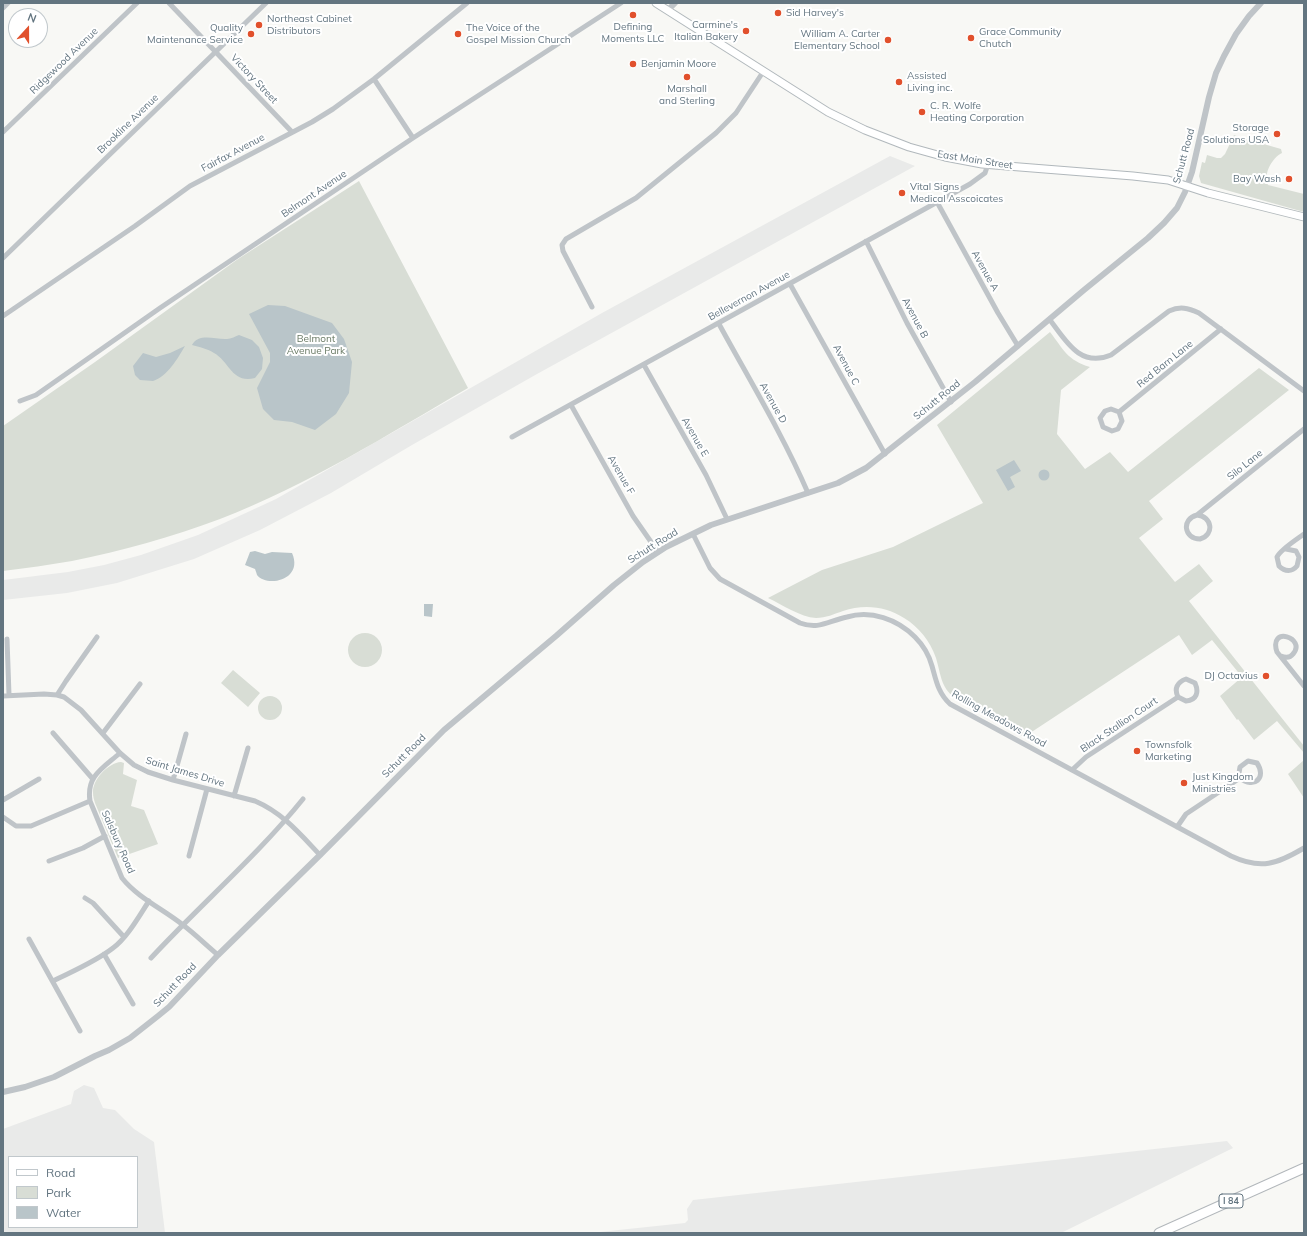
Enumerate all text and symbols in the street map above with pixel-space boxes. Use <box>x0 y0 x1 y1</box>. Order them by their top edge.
place label: Sid Harvey's <box>786 7 844 19</box>
north arrow <box>8 8 48 48</box>
marker: Sid Harvey's <box>773 8 783 18</box>
text: N <box>26 10 38 26</box>
marker: Defining Moments LLC <box>628 10 638 20</box>
place label: Northeast Cabinet Distributors <box>267 13 352 36</box>
place label: Carmine's Italian Bakery <box>674 19 738 42</box>
marker: Northeast Cabinet Distributors <box>254 20 264 30</box>
place label: Defining Moments LLC <box>602 21 664 44</box>
place label: Quality Maintenance Service <box>147 22 243 46</box>
place label: The Voice of the Gospel Mission Church <box>466 22 571 46</box>
street label: Ridgewood Avenue <box>27 25 101 97</box>
marker: Carmine's Italian Bakery <box>741 26 751 36</box>
place label: Grace Community Chutch <box>979 26 1061 50</box>
place label: William A. Carter Elementary School <box>794 28 880 52</box>
marker: Quality Maintenance Service <box>246 29 256 39</box>
marker: The Voice of the Gospel Mission Church <box>453 29 463 39</box>
marker: Grace Community Chutch <box>966 33 976 43</box>
marker: William A. Carter Elementary School <box>883 35 893 45</box>
street label: Victory Street <box>228 52 280 106</box>
place label: Benjamin Moore <box>641 58 716 70</box>
marker: Benjamin Moore <box>628 59 638 69</box>
place label: Assisted Living inc. <box>907 70 953 94</box>
marker: Marshall and Sterling <box>682 72 692 82</box>
marker: Assisted Living inc. <box>894 77 904 87</box>
place label: Marshall and Sterling <box>659 83 715 106</box>
street label: Brookline Avenue <box>95 92 161 156</box>
place label: C. R. Wolfe Heating Corporation <box>930 100 1024 124</box>
marker: C. R. Wolfe Heating Corporation <box>917 107 927 117</box>
place label: Storage Solutions USA <box>1203 122 1269 146</box>
street label: Schutt Road <box>1171 127 1197 185</box>
marker: Storage Solutions USA <box>1272 129 1282 139</box>
street label: Fairfax Avenue <box>199 131 267 175</box>
street label: East Main Street <box>937 148 1013 172</box>
street label: Belmont Avenue <box>279 168 349 220</box>
place label: Bay Wash <box>1233 173 1281 185</box>
marker: Bay Wash <box>1284 174 1294 184</box>
place label: Vital Signs Medical Asscoicates <box>910 181 1003 204</box>
marker: Vital Signs Medical Asscoicates <box>897 188 907 198</box>
street label: Avenue A <box>969 249 1001 293</box>
street label: Bellevernon Avenue <box>706 269 792 323</box>
street label: Avenue B <box>899 296 931 340</box>
park label: Belmont Avenue Park <box>287 333 345 356</box>
street label: Red Barn Lane <box>1135 338 1195 390</box>
street label: Avenue C <box>830 343 862 387</box>
street label: Schutt Road <box>911 377 963 423</box>
street label: Avenue D <box>757 380 789 426</box>
street label: Avenue E <box>679 415 711 459</box>
street label: Silo Lane <box>1225 447 1265 483</box>
street label: Avenue F <box>605 453 637 497</box>
street label: Schutt Road <box>626 526 680 566</box>
place label: DJ Octavius <box>1204 670 1258 682</box>
marker: DJ Octavius <box>1261 671 1271 681</box>
street label: Rolling Meadows Road <box>950 688 1048 750</box>
street label: Black Stallion Court <box>1078 695 1160 755</box>
street label: Schutt Road <box>380 732 428 780</box>
place label: Townsfolk Marketing <box>1145 739 1192 762</box>
marker: Townsfolk Marketing <box>1132 746 1142 756</box>
street label: Saint James Drive <box>144 754 226 790</box>
place label: Just Kingdom Ministries <box>1192 771 1253 794</box>
marker: Just Kingdom Ministries <box>1179 778 1189 788</box>
street label: Salsbury Road <box>99 809 137 875</box>
street label: Schutt Road <box>151 960 199 1010</box>
legend <box>8 1156 138 1228</box>
text: Road <box>46 1165 75 1180</box>
text: Park <box>46 1185 71 1200</box>
road number: I 84 <box>1219 1194 1243 1208</box>
text: Water <box>46 1205 81 1220</box>

